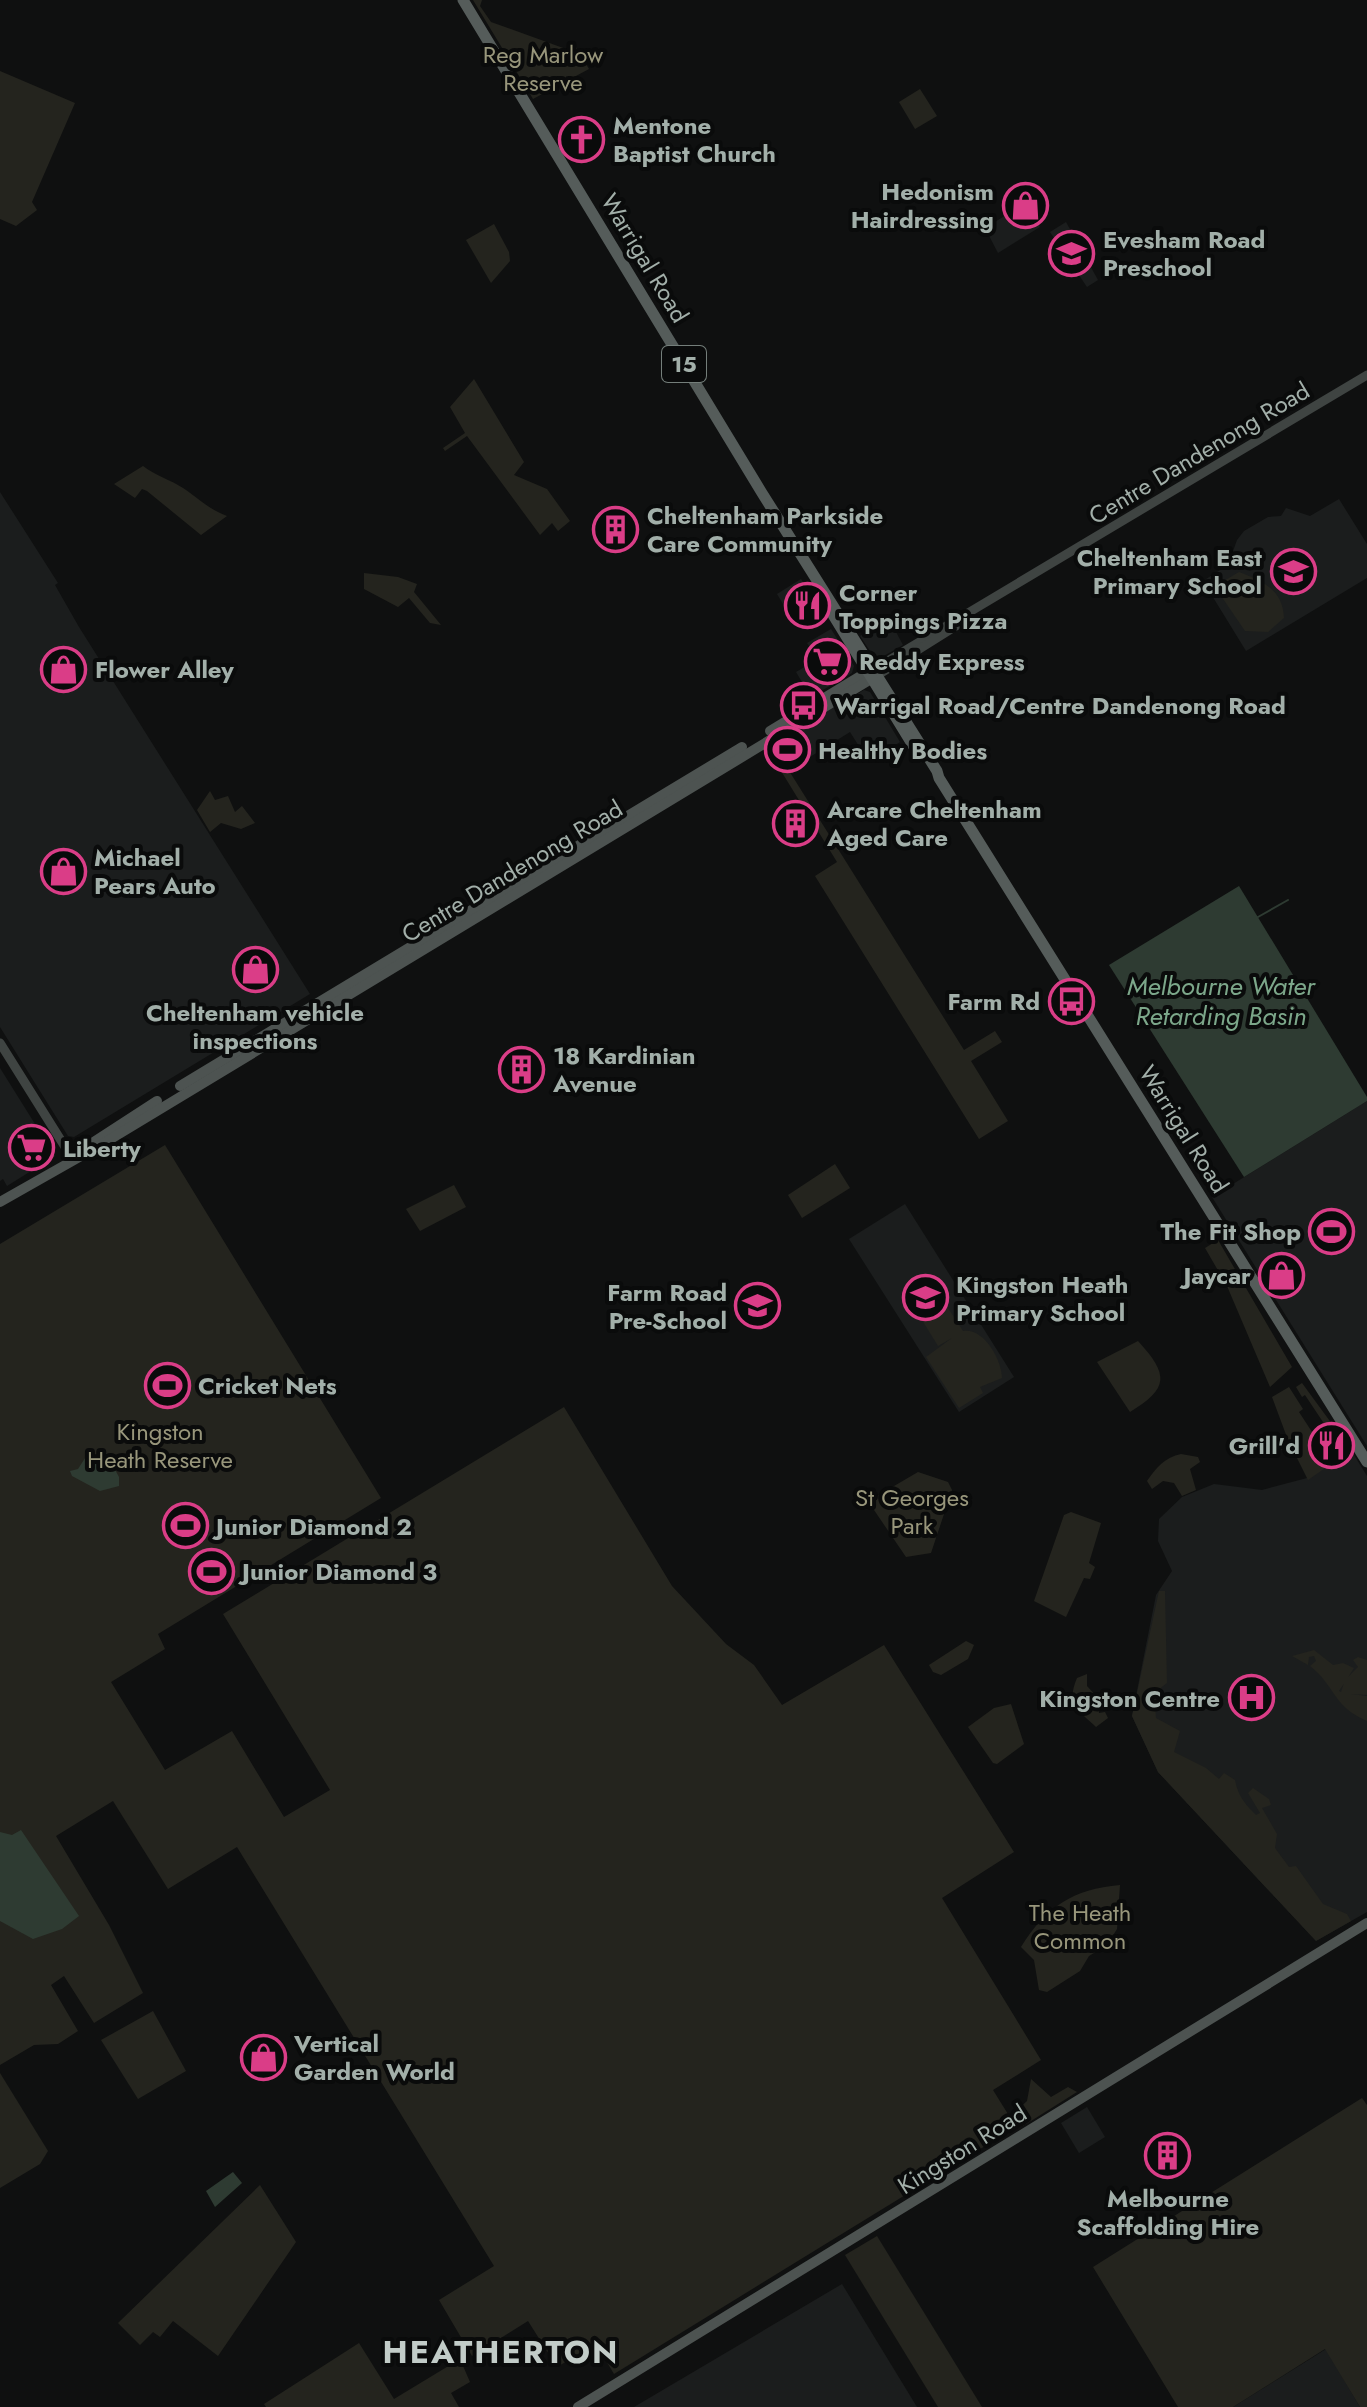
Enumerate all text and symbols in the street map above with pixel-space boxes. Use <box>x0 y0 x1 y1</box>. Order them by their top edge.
park label: Reg Marlow Reserve <box>483 37 604 100</box>
place label: Mentone Baptist Church <box>613 108 776 171</box>
church icon: Mentone Baptist Church <box>558 115 606 163</box>
place label: Hedonism Hairdressing <box>851 174 994 237</box>
shop icon: Hedonism Hairdressing <box>1001 181 1049 229</box>
street label: Warrigal Road <box>593 187 697 329</box>
place label: Evesham Road Preschool <box>1103 222 1265 285</box>
school or university icon: Evesham Road Preschool <box>1048 229 1096 277</box>
road number: 15 <box>662 346 706 382</box>
street label: Centre Dandenong Road <box>1082 373 1316 533</box>
place label: Cheltenham Parkside Care Community <box>647 498 883 561</box>
building icon: Cheltenham Parkside Care Community <box>592 505 640 553</box>
place label: Cheltenham East Primary School <box>1077 540 1262 603</box>
school or university icon: Cheltenham East Primary School <box>1269 547 1317 595</box>
place label: Corner Toppings Pizza <box>839 575 1007 638</box>
restaurant icon: Corner Toppings Pizza <box>784 582 832 630</box>
supermarket icon: Reddy Express <box>804 637 852 685</box>
place label: Reddy Express <box>859 644 1025 679</box>
shop icon: Flower Alley <box>40 645 88 693</box>
place label: Flower Alley <box>95 652 234 687</box>
bus stop icon: Warrigal Road/Centre Dandenong Road <box>779 681 827 729</box>
place label: Warrigal Road/Centre Dandenong Road <box>834 688 1286 723</box>
sports icon: Healthy Bodies <box>763 726 811 774</box>
place label: Healthy Bodies <box>818 733 987 768</box>
street label: Centre Dandenong Road <box>395 791 629 951</box>
place label: Arcare Cheltenham Aged Care <box>826 792 1042 855</box>
building icon: Arcare Cheltenham Aged Care <box>772 799 820 847</box>
place label: Michael Pears Auto <box>94 840 216 903</box>
shop icon: Michael Pears Auto <box>39 847 87 895</box>
shop icon: Cheltenham vehicle inspections <box>231 946 279 994</box>
water label: Melbourne Water Retarding Basin <box>1127 967 1316 1035</box>
bus stop icon: Farm Rd <box>1047 977 1095 1025</box>
place label: Farm Rd <box>947 984 1040 1019</box>
place label: Cheltenham vehicle inspections <box>146 995 364 1058</box>
place label: 18 Kardinian Avenue <box>552 1038 696 1101</box>
building icon: 18 Kardinian Avenue <box>498 1045 546 1093</box>
street label: Warrigal Road <box>1131 1058 1237 1200</box>
supermarket icon: Liberty <box>8 1124 56 1172</box>
place label: Liberty <box>63 1131 141 1166</box>
sports icon: The Fit Shop <box>1308 1207 1356 1255</box>
place label: The Fit Shop <box>1161 1214 1301 1249</box>
shop icon: Jaycar <box>1258 1251 1306 1299</box>
place label: Jaycar <box>1179 1258 1251 1293</box>
place label: Kingston Heath Primary School <box>956 1267 1128 1330</box>
school or university icon: Kingston Heath Primary School <box>901 1274 949 1322</box>
place label: Farm Road Pre-School <box>607 1275 727 1338</box>
school or university icon: Farm Road Pre-School <box>734 1282 782 1330</box>
sports icon: Cricket Nets <box>143 1361 191 1409</box>
place label: Cricket Nets <box>198 1368 337 1403</box>
park label: Kingston Heath Reserve <box>87 1414 233 1477</box>
restaurant icon: Grill'd <box>1307 1421 1355 1469</box>
place label: Grill'd <box>1229 1428 1300 1463</box>
park label: St Georges Park <box>855 1480 969 1543</box>
sports icon: Junior Diamond 2 <box>161 1502 209 1550</box>
place label: Junior Diamond 2 <box>212 1509 412 1544</box>
sports icon: Junior Diamond 3 <box>187 1547 235 1595</box>
place label: Junior Diamond 3 <box>238 1554 437 1589</box>
hospital icon: Kingston Centre <box>1227 1674 1275 1722</box>
place label: Kingston Centre <box>1039 1681 1220 1716</box>
park label: The Heath Common <box>1029 1895 1131 1958</box>
place label: Vertical Garden World <box>293 2026 455 2089</box>
shop icon: Vertical Garden World <box>239 2033 287 2081</box>
street label: Kingston Road <box>891 2095 1033 2203</box>
building icon: Melbourne Scaffolding Hire <box>1144 2132 1192 2180</box>
place label: Melbourne Scaffolding Hire <box>1077 2181 1259 2244</box>
district label: HEATHERTON <box>383 2329 619 2375</box>

